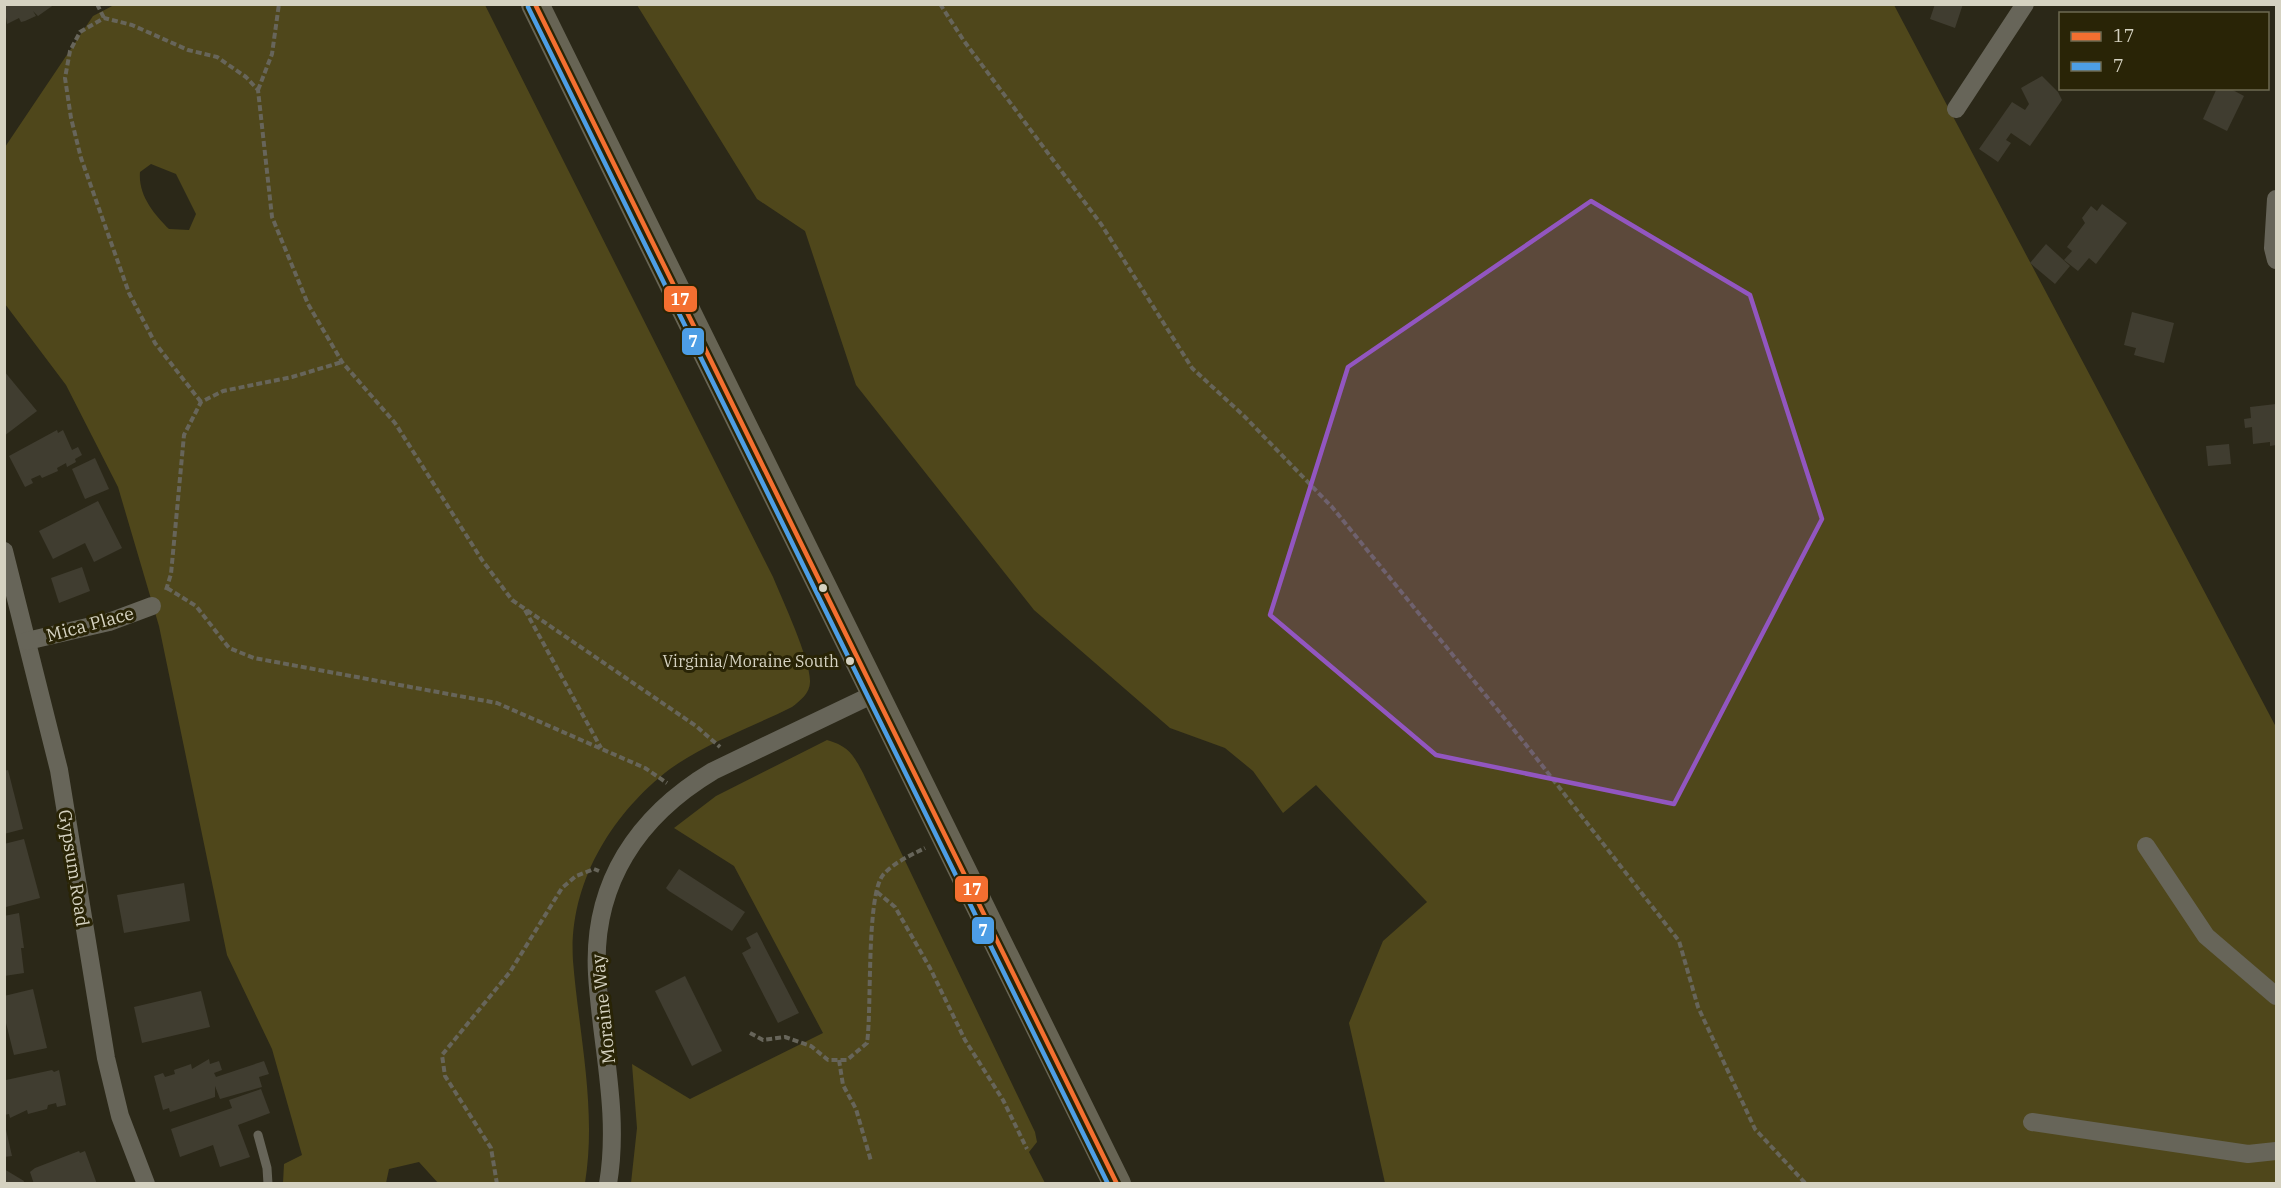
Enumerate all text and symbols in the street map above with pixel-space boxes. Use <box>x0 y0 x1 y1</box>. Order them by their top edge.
legend <box>2059 12 2269 90</box>
text: 17 <box>2113 24 2135 47</box>
text: 7 <box>2113 54 2124 77</box>
line badge: 17 <box>663 285 698 313</box>
text: 17 <box>670 289 690 309</box>
line badge: 7 <box>681 327 705 356</box>
text: 7 <box>688 331 698 351</box>
unlabelled marker <box>817 582 829 594</box>
street label: Mica Place <box>44 601 136 647</box>
place label: Virginia/Moraine South <box>663 651 839 671</box>
marker: Virginia/Moraine South <box>844 655 856 667</box>
street label: Gypsum Road <box>53 808 95 928</box>
line badge: 17 <box>954 875 989 903</box>
text: 17 <box>962 879 982 899</box>
line badge: 7 <box>971 916 995 945</box>
text: 7 <box>978 920 988 940</box>
street label: Moraine Way <box>586 953 620 1065</box>

